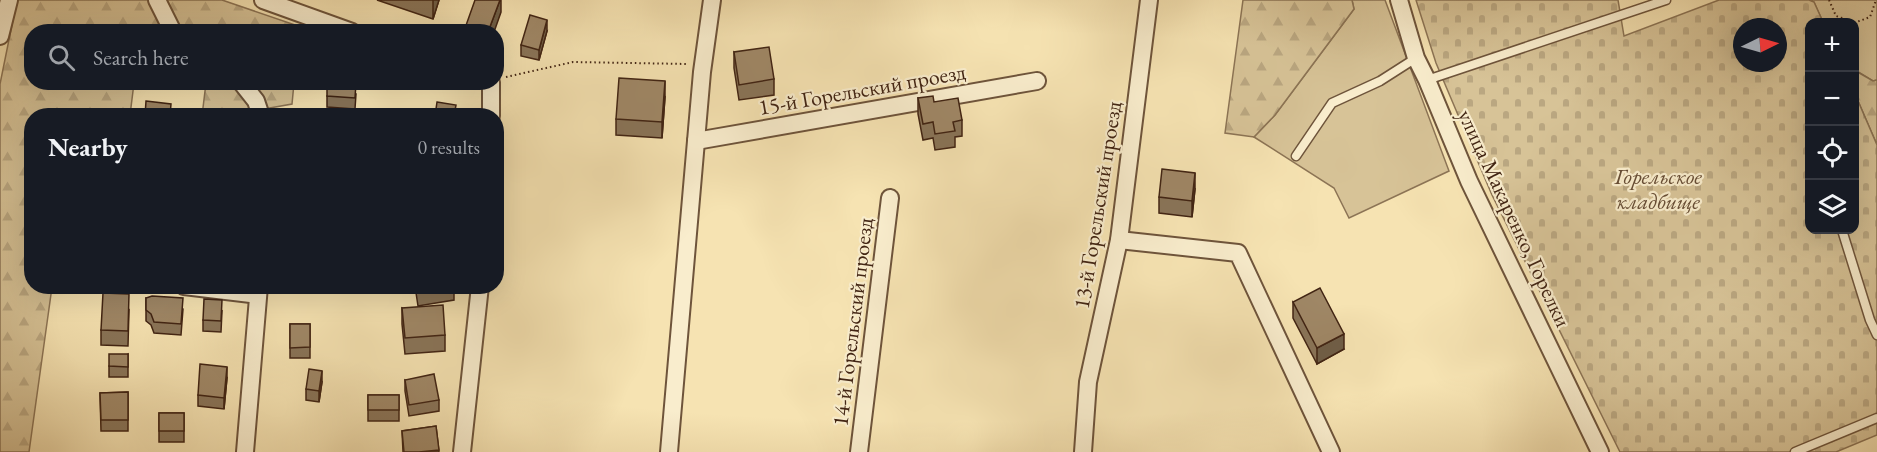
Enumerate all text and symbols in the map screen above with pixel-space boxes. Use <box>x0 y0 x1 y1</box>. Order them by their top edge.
north arrow <box>1733 18 1787 72</box>
map controls <box>1805 18 1859 234</box>
button: + <box>1805 18 1859 72</box>
search box <box>24 24 504 90</box>
icon: search <box>45 41 78 74</box>
text: Search here <box>93 43 188 72</box>
street label: 15-й Горельский проезд <box>756 57 968 122</box>
button: − <box>1805 72 1859 126</box>
street label: 13-й Горельский проезд <box>1067 99 1128 311</box>
street label: улица Макаренко, Горелки <box>1451 105 1578 332</box>
button: locate <box>1805 126 1859 180</box>
text: Nearby <box>48 130 128 164</box>
text: 0 results <box>417 134 480 160</box>
park label: Горельское кладбище <box>1613 162 1702 216</box>
button: layers <box>1805 180 1859 234</box>
street label: 14-й Горельский проезд <box>825 216 880 428</box>

